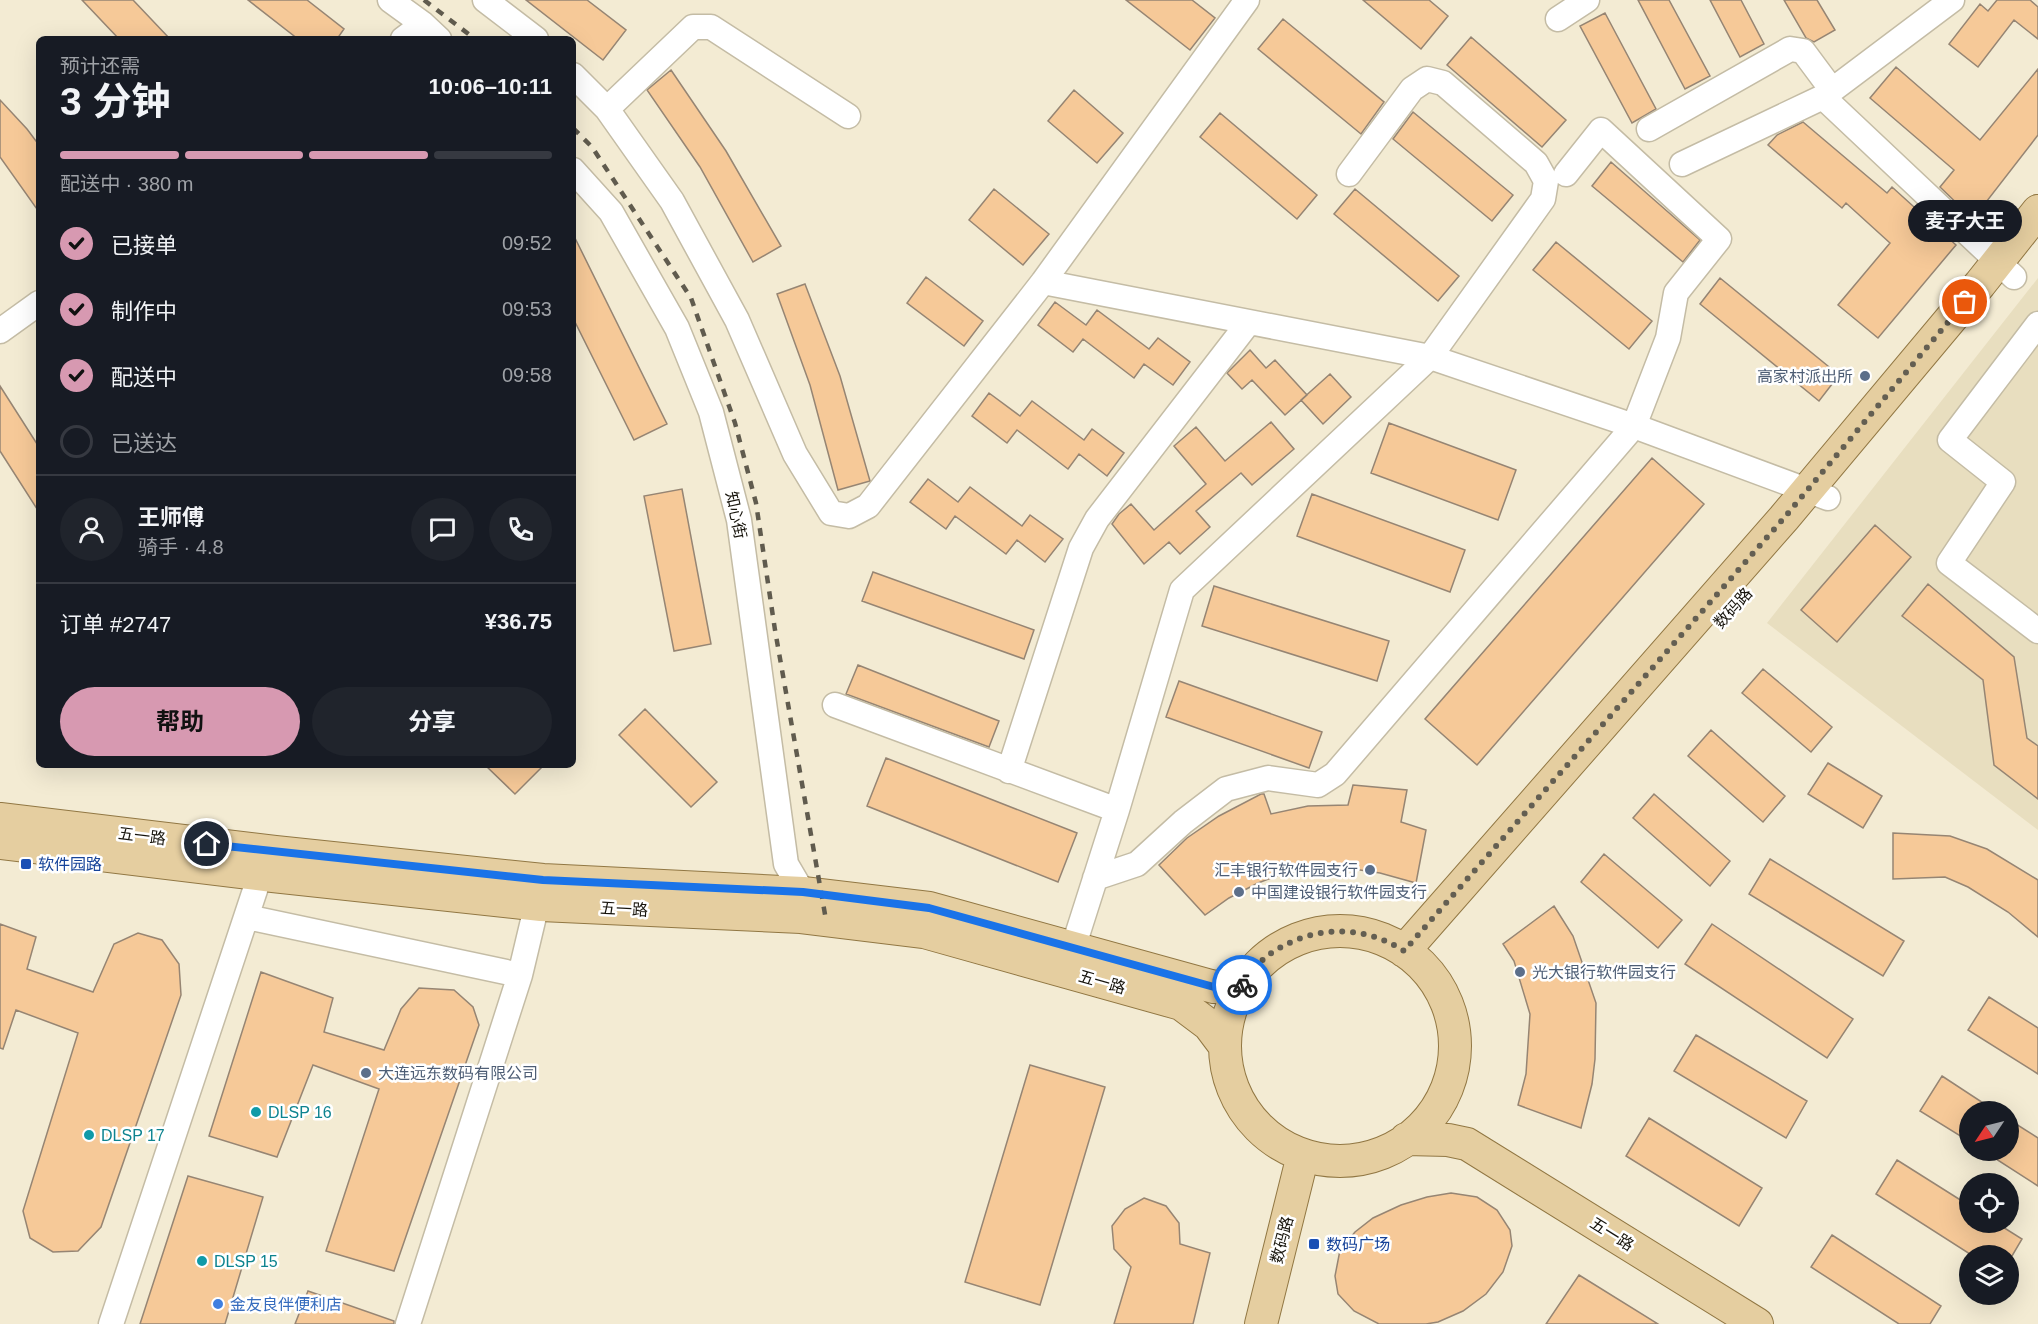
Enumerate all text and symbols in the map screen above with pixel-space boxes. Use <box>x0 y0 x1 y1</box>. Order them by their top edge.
text: 预计还需 <box>60 55 140 77</box>
text: 10:06–10:11 <box>428 74 552 99</box>
text: 3 分钟 <box>60 80 171 123</box>
text: 配送中 · 380 m <box>60 173 193 195</box>
callout: 麦子大王 <box>1908 200 2022 242</box>
text: 麦子大王 <box>1925 210 2005 232</box>
icon: check <box>60 227 93 260</box>
text: 09:52 <box>502 232 552 254</box>
text: 已接单 <box>111 233 177 258</box>
pin <box>1939 276 1990 327</box>
icon: bag <box>1948 285 1981 318</box>
icon: check <box>60 293 93 326</box>
text: 09:53 <box>502 298 552 320</box>
text: 制作中 <box>111 299 177 324</box>
icon: check <box>60 359 93 392</box>
text: 09:58 <box>502 364 552 386</box>
text: 配送中 <box>111 365 177 390</box>
place label: 高家村派出所 <box>1757 368 1853 385</box>
marker: 高家村派出所 <box>1858 369 1872 383</box>
text: 已送达 <box>111 431 177 456</box>
street label: 知心街 <box>723 490 749 540</box>
button: person <box>60 498 123 561</box>
button: chat <box>411 498 474 561</box>
button: phone <box>489 498 552 561</box>
text: 王师傅 <box>138 505 204 530</box>
text: 骑手 · 4.8 <box>138 536 224 558</box>
street label: 数码路 <box>1711 584 1755 632</box>
text: ¥36.75 <box>485 609 552 634</box>
text: 订单 #2747 <box>60 612 171 637</box>
button: 帮助 <box>60 687 300 756</box>
button: 分享 <box>312 687 552 756</box>
pin <box>181 818 232 869</box>
street label: 五一路 <box>117 825 167 847</box>
icon: home <box>190 827 223 860</box>
place label: 软件园路 <box>38 856 102 873</box>
marker: 软件园路 <box>19 857 33 871</box>
place label: 汇丰银行软件园支行 <box>1214 862 1358 879</box>
marker: 汇丰银行软件园支行 <box>1363 863 1377 877</box>
place label: 中国建设银行软件园支行 <box>1251 884 1427 901</box>
marker: 中国建设银行软件园支行 <box>1232 885 1246 899</box>
street label: 五一路 <box>600 899 648 919</box>
courier <box>1212 955 1272 1015</box>
place label: 光大银行软件园支行 <box>1532 964 1676 981</box>
marker: 光大银行软件园支行 <box>1513 965 1527 979</box>
street label: 五一路 <box>1077 967 1127 997</box>
icon: bike <box>1226 969 1259 1002</box>
place label: 大连远东数码有限公司 <box>378 1065 538 1082</box>
marker: 大连远东数码有限公司 <box>359 1066 373 1080</box>
north arrow <box>1959 1101 2019 1161</box>
map controls <box>1959 1101 2019 1305</box>
place label: DLSP 16 <box>268 1104 332 1121</box>
marker: DLSP 16 <box>249 1105 263 1119</box>
place label: DLSP 17 <box>101 1127 165 1144</box>
marker: DLSP 17 <box>82 1128 96 1142</box>
button: locate <box>1959 1173 2019 1233</box>
street label: 五一路 <box>1587 1214 1637 1254</box>
street label: 数码路 <box>1268 1215 1296 1265</box>
place label: 数码广场 <box>1326 1236 1390 1253</box>
marker: 数码广场 <box>1307 1237 1321 1251</box>
button: layers <box>1959 1245 2019 1305</box>
place label: DLSP 15 <box>214 1253 278 1270</box>
marker: DLSP 15 <box>195 1254 209 1268</box>
place label: 金友良伴便利店 <box>230 1296 342 1313</box>
marker: 金友良伴便利店 <box>211 1297 225 1311</box>

